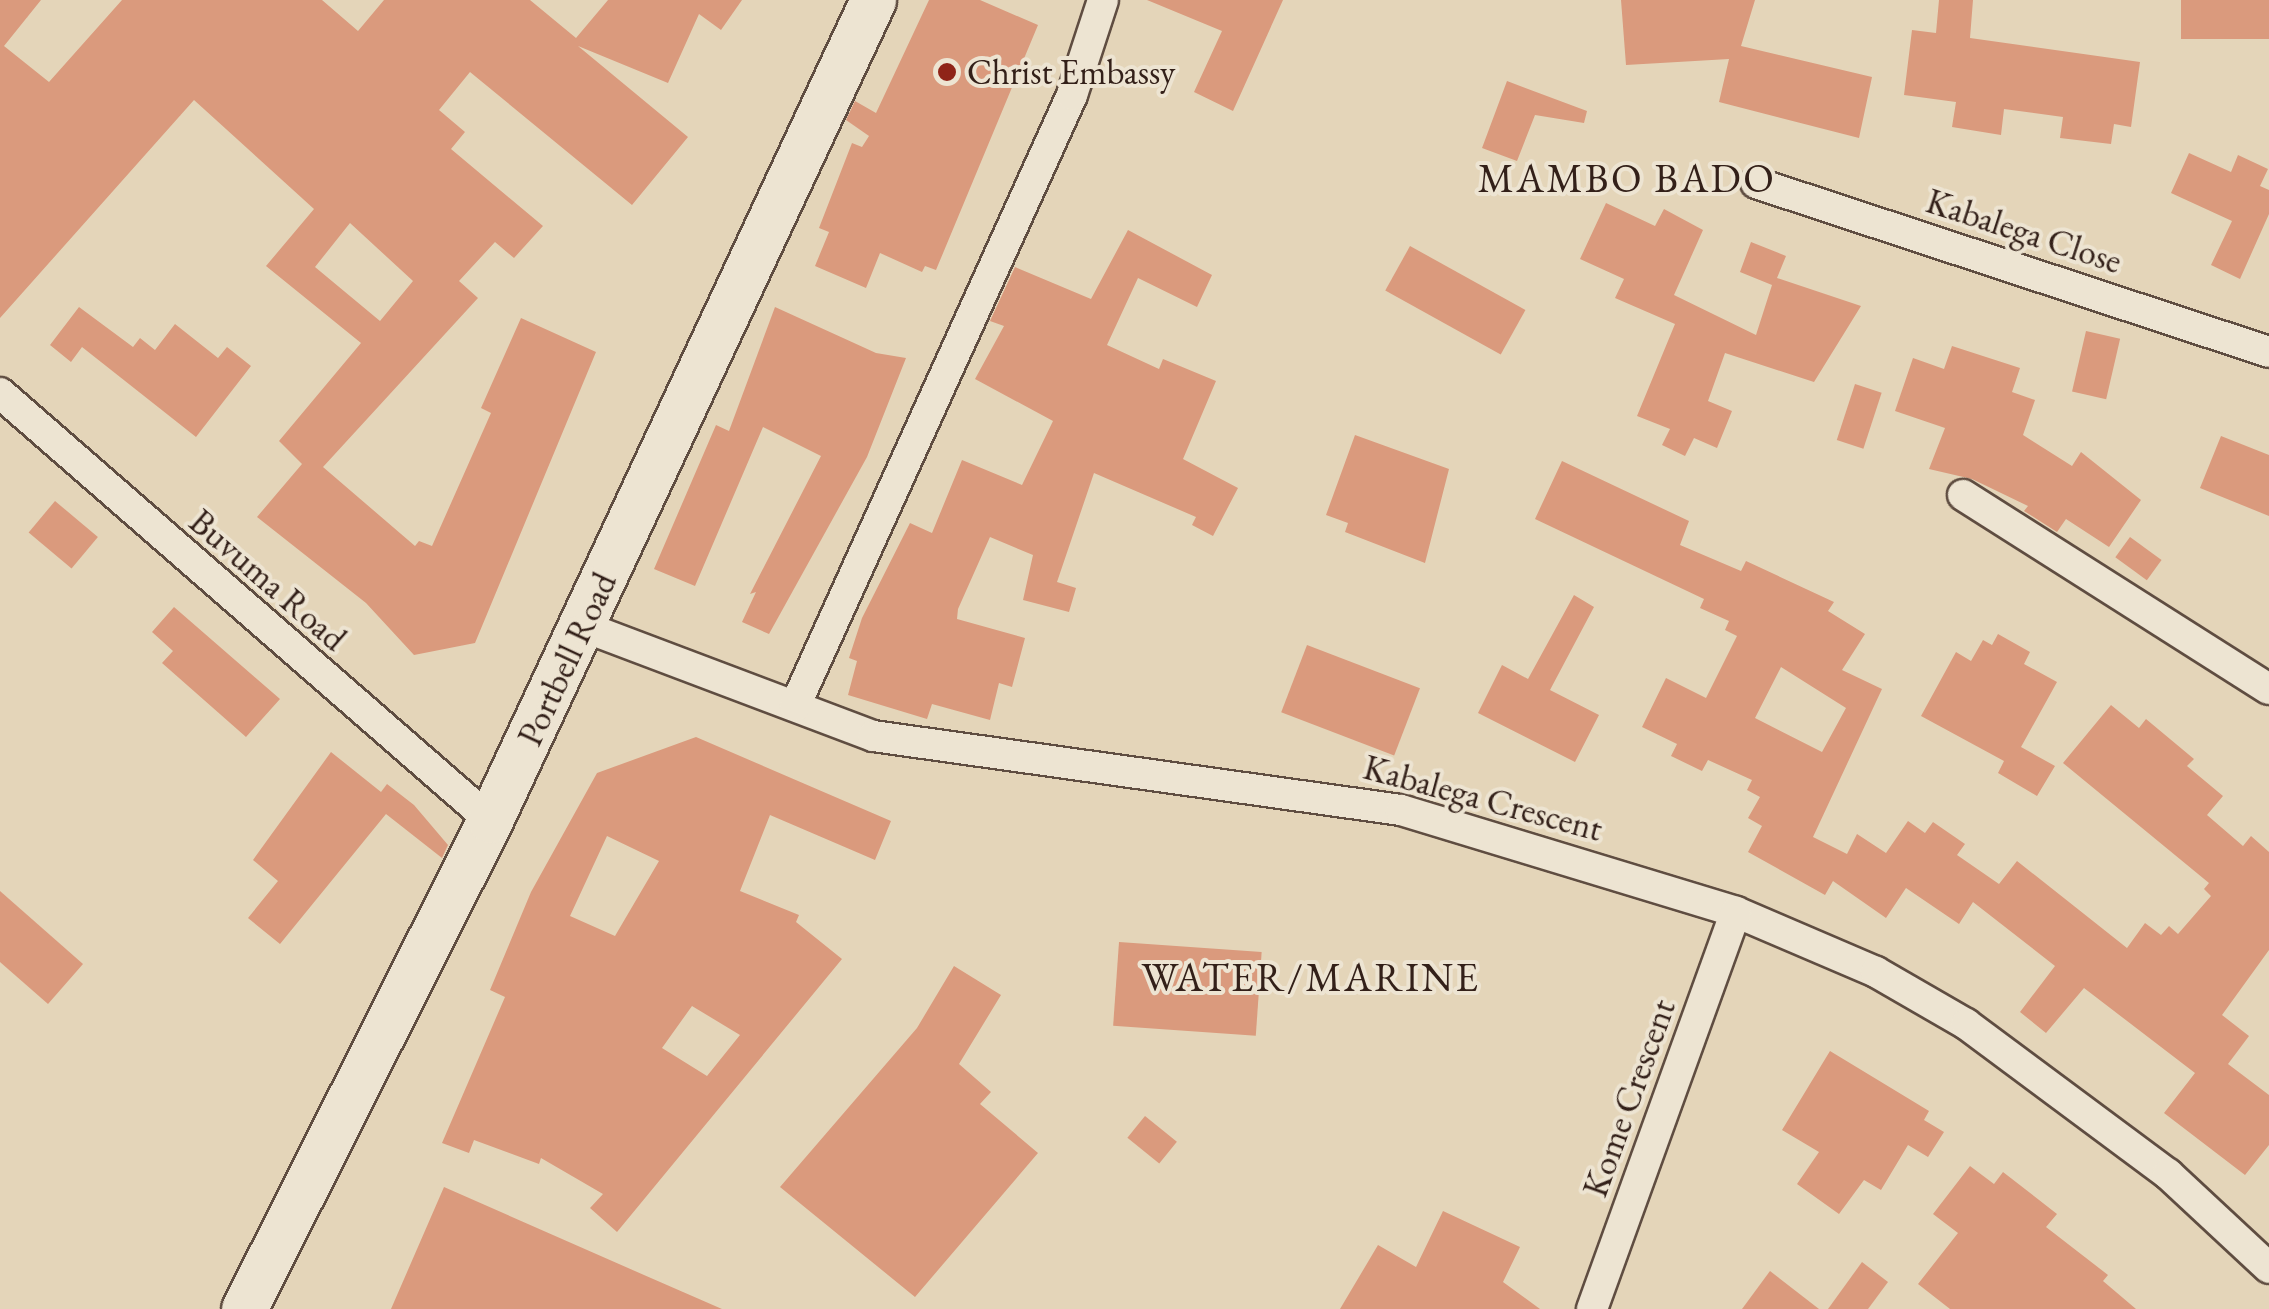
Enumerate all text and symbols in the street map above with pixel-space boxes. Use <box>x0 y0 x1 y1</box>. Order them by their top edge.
place label: Christ Embassy <box>967 51 1175 93</box>
marker: Christ Embassy <box>936 61 958 83</box>
district label: MAMBO BADO <box>1478 154 1776 202</box>
street label: Kabalega Close <box>1921 180 2127 282</box>
street label: Buvuma Road <box>181 500 355 660</box>
street label: Portbell Road <box>509 566 625 752</box>
street label: Kabalega Crescent <box>1359 746 1607 850</box>
district label: WATER/MARINE <box>1141 953 1481 1001</box>
street label: Kome Crescent <box>1574 993 1684 1203</box>

